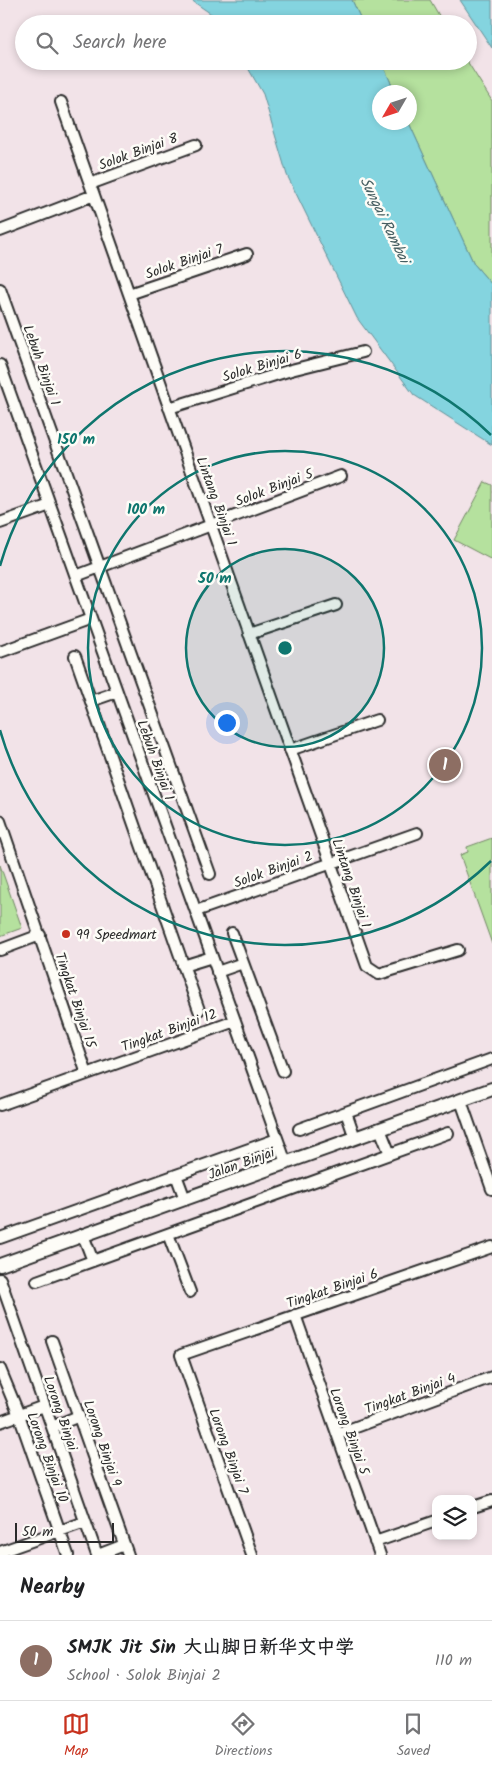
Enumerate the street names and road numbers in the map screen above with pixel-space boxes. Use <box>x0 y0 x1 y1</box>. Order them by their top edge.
street label: Solok Binjai 8 <box>96 127 182 176</box>
street label: Solok Binjai 7 <box>142 238 227 286</box>
street label: Lebuh Binjai 1 <box>16 322 66 409</box>
street label: Solok Binjai 6 <box>220 343 305 389</box>
street label: Lintang Binjai 1 <box>190 454 242 549</box>
street label: Solok Binjai 5 <box>232 462 318 513</box>
street label: Lebuh Binjai 1 <box>130 717 180 804</box>
street label: Lintang Binjai 1 <box>325 836 377 931</box>
street label: Solok Binjai 2 <box>231 845 316 894</box>
street label: Tingkat Binjai 15 <box>48 950 102 1052</box>
street label: Tingkat Binjai 12 <box>118 1003 220 1058</box>
street label: Jalan Binjai <box>205 1142 278 1186</box>
street label: Tingkat Binjai 6 <box>284 1263 381 1315</box>
street label: Tingkat Binjai 4 <box>362 1367 459 1421</box>
street label: Lorong Binjai <box>37 1373 83 1454</box>
street label: Lorong Binjai 5 <box>323 1385 375 1479</box>
street label: Lorong Binjai 9 <box>77 1397 127 1490</box>
street label: Lorong Binjai 7 <box>202 1405 254 1498</box>
street label: Lorong Binjai 10 <box>20 1409 74 1506</box>

